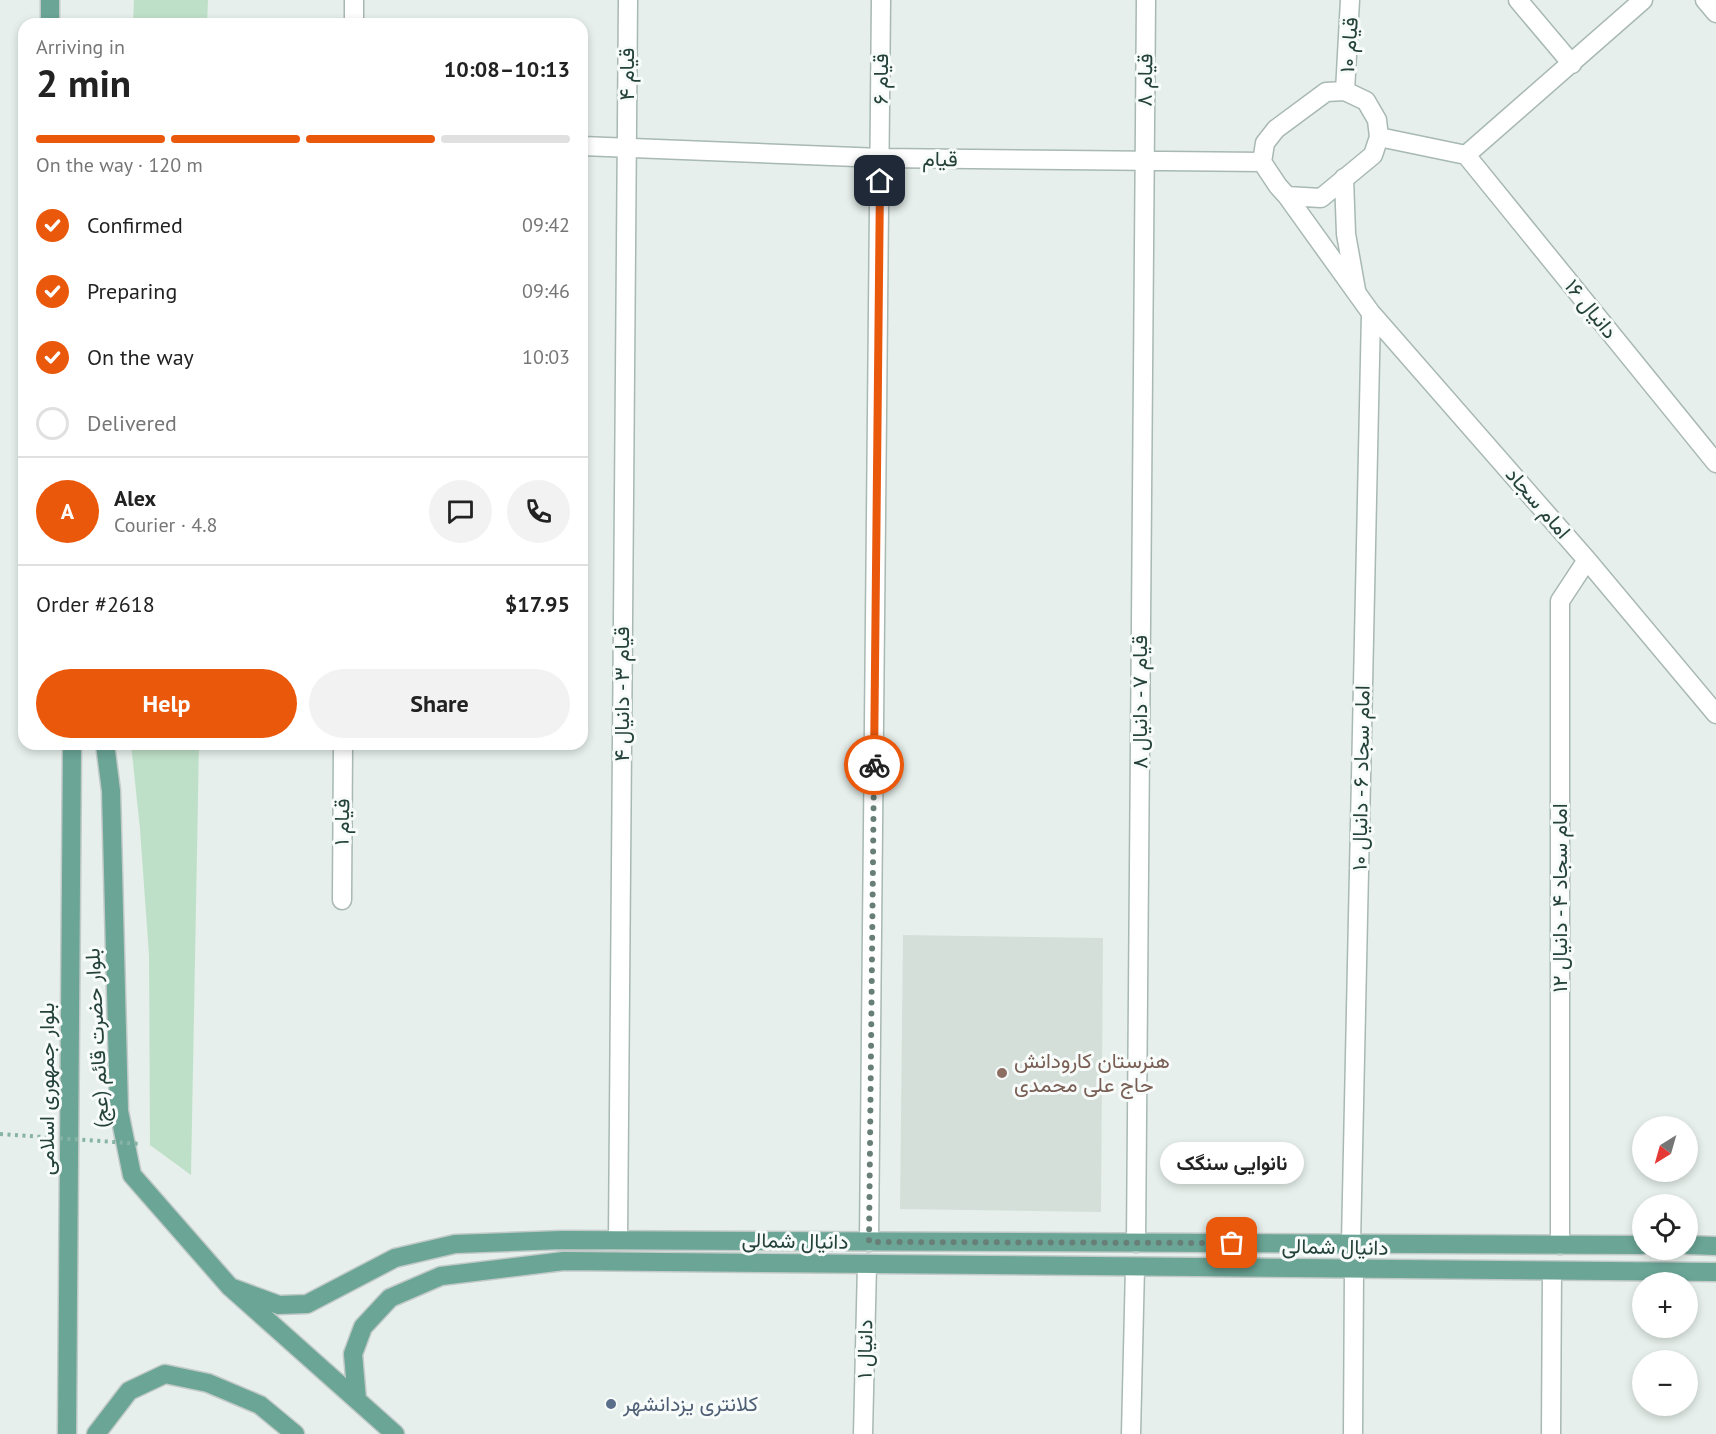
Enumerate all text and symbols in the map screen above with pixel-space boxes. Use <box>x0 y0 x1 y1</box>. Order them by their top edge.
street label: قیام ۱۰ <box>1333 16 1365 74</box>
text: Arriving in <box>36 34 125 60</box>
street label: قیام ۴ <box>613 48 641 100</box>
street label: قیام ۶ <box>867 53 895 105</box>
street label: قیام ۸ <box>1131 53 1159 107</box>
text: 10:08–10:13 <box>444 55 570 83</box>
text: 2 min <box>36 57 131 108</box>
street label: قیام <box>922 145 958 173</box>
text: On the way · 120 m <box>36 152 203 178</box>
pin <box>854 155 905 206</box>
icon: home <box>863 164 896 197</box>
icon: check <box>36 209 69 242</box>
text: Confirmed <box>87 211 183 239</box>
text: 09:42 <box>522 212 570 238</box>
street label: دانیال ۱۶ <box>1559 273 1624 344</box>
icon: check <box>36 275 69 308</box>
text: Preparing <box>87 277 177 305</box>
text: 09:46 <box>522 278 570 304</box>
icon: check <box>36 341 69 374</box>
text: On the way <box>87 343 194 371</box>
text: 10:03 <box>522 344 570 370</box>
text: Delivered <box>87 409 177 437</box>
street label: امام سجاد <box>1499 461 1577 545</box>
button: chat <box>429 480 492 543</box>
button: phone <box>507 480 570 543</box>
text: Alex <box>114 484 156 512</box>
text: A <box>61 497 74 525</box>
text: Courier · 4.8 <box>114 512 217 538</box>
text: Order #2618 <box>36 590 155 618</box>
text: $17.95 <box>505 590 570 618</box>
street label: قیام ۳ - دانیال ۴ <box>608 626 636 762</box>
street label: قیام ۷ - دانیال ۸ <box>1126 635 1154 769</box>
button: Help <box>36 669 297 738</box>
button: Share <box>309 669 570 738</box>
street label: امام سجاد ۶ - دانیال ۱۰ <box>1345 685 1377 871</box>
courier <box>844 735 904 795</box>
icon: bike <box>858 749 891 782</box>
street label: قیام ۱ <box>328 798 356 846</box>
street label: امام سجاد ۴ - دانیال ۱۲ <box>1546 803 1574 993</box>
street label: بلوار حضرت قائم (عج) <box>78 947 116 1129</box>
street label: بلوار جمهوری اسلامی <box>33 1003 60 1175</box>
place label: هنرستان کارودانش حاج علی محمدی <box>1014 1047 1170 1099</box>
marker: هنرستان کارودانش حاج علی محمدی <box>995 1066 1009 1080</box>
north arrow <box>1632 1116 1698 1182</box>
map controls <box>1632 1116 1698 1416</box>
callout: نانوایی سنگک <box>1160 1141 1304 1183</box>
text: نانوایی سنگک <box>1177 1150 1287 1176</box>
button: locate <box>1632 1194 1698 1260</box>
pin <box>1206 1217 1257 1268</box>
street label: دانیال شمالی <box>741 1226 849 1255</box>
icon: bag <box>1215 1226 1248 1259</box>
street label: دانیال شمالی <box>1281 1232 1389 1261</box>
button: + <box>1632 1272 1698 1338</box>
street label: دانیال ۱ <box>850 1319 879 1379</box>
button: − <box>1632 1350 1698 1416</box>
place label: کلانتری یزدانشهر <box>622 1390 758 1417</box>
marker: کلانتری یزدانشهر <box>604 1397 618 1411</box>

